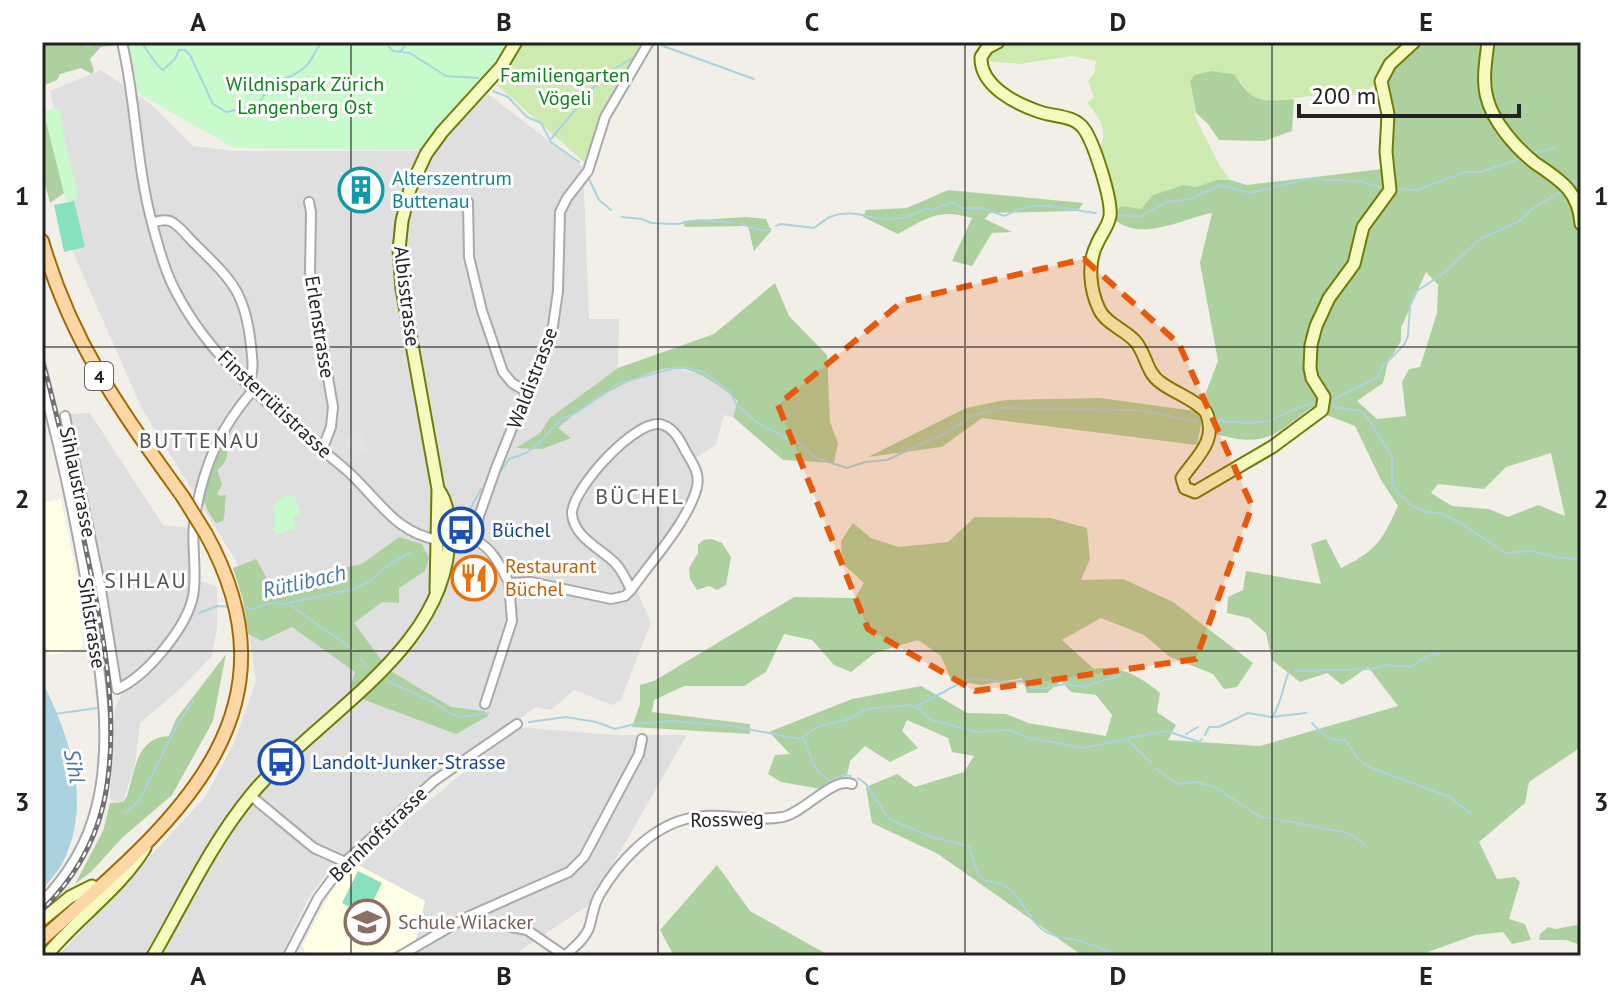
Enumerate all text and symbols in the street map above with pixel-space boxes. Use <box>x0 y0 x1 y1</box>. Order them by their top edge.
text: A <box>190 5 206 38</box>
text: B <box>496 5 512 38</box>
text: C <box>805 5 819 38</box>
text: D <box>1110 5 1126 38</box>
text: E <box>1419 5 1433 38</box>
park label: Familiengarten Vögeli <box>500 62 630 111</box>
scale bar <box>1299 68 1519 118</box>
park label: Wildnispark Zürich Langenberg Ost <box>226 71 384 120</box>
text: 200 m <box>1311 80 1376 111</box>
place label: Alterszentrum Buttenau <box>392 165 512 214</box>
building icon: Alterszentrum Buttenau <box>337 166 385 214</box>
text: 1 <box>15 179 29 212</box>
text: 1 <box>1594 179 1608 212</box>
street label: Albisstrasse <box>388 244 426 348</box>
street label: Erlenstrasse <box>299 274 341 380</box>
street label: Waldistrasse <box>501 324 563 432</box>
street label: Finsterrütistrasse <box>212 344 338 464</box>
road number: 4 <box>85 362 113 390</box>
street label: Sihlaustrasse <box>54 424 102 540</box>
district label: BUTTENAU <box>139 426 261 454</box>
text: 2 <box>15 482 29 515</box>
district label: BÜCHEL <box>595 482 685 510</box>
text: 2 <box>1594 482 1608 515</box>
bus stop icon: Büchel <box>437 506 485 554</box>
place label: Büchel <box>492 517 551 543</box>
place label: Restaurant Büchel <box>505 553 597 602</box>
restaurant icon: Restaurant Büchel <box>450 554 498 602</box>
water label: Rütlibach <box>259 558 349 604</box>
district label: SIHLAU <box>104 566 188 594</box>
street label: Sihlstrasse <box>72 576 112 670</box>
bus stop icon: Landolt-Junker-Strasse <box>257 738 305 786</box>
water label: Sihl <box>58 746 92 786</box>
place label: Landolt-Junker-Strasse <box>312 749 506 775</box>
street label: Bernhofstrasse <box>324 781 432 887</box>
text: 3 <box>15 785 29 818</box>
text: 3 <box>1594 785 1608 818</box>
street label: Rossweg <box>690 805 764 833</box>
school or university icon: Schule Wilacker <box>343 898 391 946</box>
place label: Schule Wilacker <box>398 909 534 935</box>
text: A <box>190 959 206 992</box>
text: B <box>496 959 512 992</box>
text: C <box>805 959 819 992</box>
text: D <box>1110 959 1126 992</box>
text: E <box>1419 959 1433 992</box>

